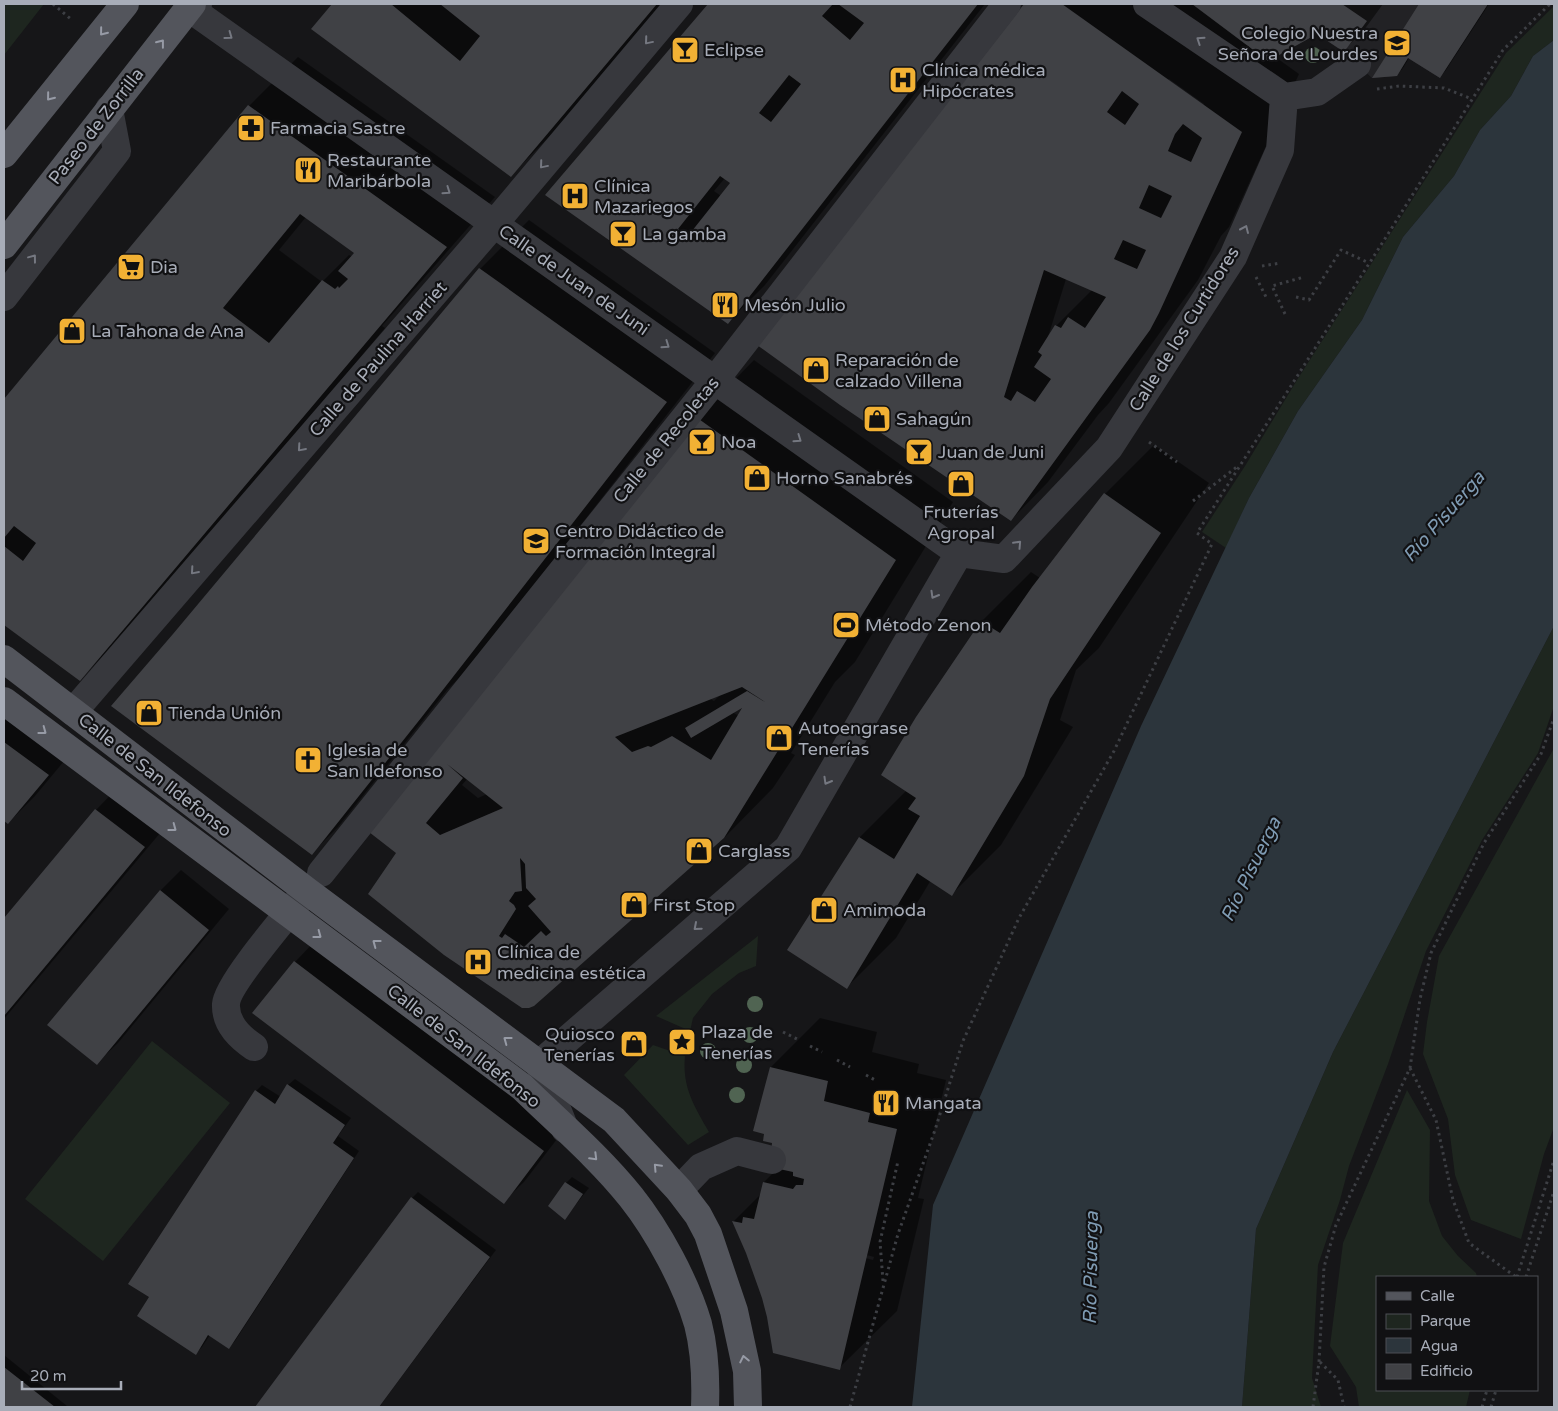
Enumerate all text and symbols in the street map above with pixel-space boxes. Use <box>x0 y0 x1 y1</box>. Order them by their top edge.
place label: Colegio Nuestra Señora de Lourdes <box>1218 22 1378 65</box>
one-way arrow <box>99 26 108 35</box>
school or university icon: Colegio Nuestra Señora de Lourdes <box>1382 28 1412 58</box>
one-way arrow <box>223 30 233 39</box>
one-way arrow <box>645 35 653 44</box>
bar icon: Eclipse <box>670 35 700 65</box>
one-way arrow <box>1197 37 1206 46</box>
place label: Eclipse <box>704 39 764 61</box>
one-way arrow <box>156 40 164 49</box>
place label: Clínica médica Hipócrates <box>922 59 1046 102</box>
street label: Paseo de Zorrilla <box>44 63 148 189</box>
hospital icon: Clínica médica Hipócrates <box>888 65 918 95</box>
one-way arrow <box>47 91 55 100</box>
pharmacy icon: Farmacia Sastre <box>236 113 266 143</box>
place label: Farmacia Sastre <box>270 117 406 139</box>
place label: Restaurante Maribárbola <box>327 149 431 192</box>
restaurant icon: Restaurante Maribárbola <box>293 155 323 185</box>
one-way arrow <box>540 160 549 169</box>
place label: Clínica Mazariegos <box>594 175 693 218</box>
hospital icon: Clínica Mazariegos <box>560 181 590 211</box>
one-way arrow <box>441 185 450 193</box>
bar icon: La gamba <box>608 219 638 249</box>
street label: Calle de Juan de Juni <box>494 220 654 340</box>
place label: La gamba <box>642 223 727 245</box>
one-way arrow <box>1238 225 1249 234</box>
street label: Calle de los Curtidores <box>1124 242 1244 416</box>
supermarket icon: Dia <box>116 252 146 282</box>
one-way arrow <box>28 255 36 264</box>
place label: Dia <box>150 256 178 278</box>
street label: Calle de Paulina Harriet <box>304 277 452 441</box>
restaurant icon: Mesón Julio <box>710 290 740 320</box>
place label: Mesón Julio <box>744 294 846 316</box>
shop icon: La Tahona de Ana <box>57 316 87 346</box>
place label: La Tahona de Ana <box>91 320 244 342</box>
one-way arrow <box>660 339 669 348</box>
place label: Reparación de calzado Villena <box>835 349 962 392</box>
shop icon: Reparación de calzado Villena <box>801 355 831 385</box>
street label: Calle de Recoletas <box>608 372 724 508</box>
shop icon: Sahagún <box>862 404 892 434</box>
place label: Sahagún <box>896 408 972 430</box>
bar icon: Noa <box>687 427 717 457</box>
place label: Noa <box>721 431 756 453</box>
one-way arrow <box>792 433 802 442</box>
bar icon: Juan de Juni <box>904 437 934 467</box>
place label: Juan de Juni <box>938 441 1044 463</box>
one-way arrow <box>297 443 306 452</box>
shop icon: Horno Sanabrés <box>742 463 772 493</box>
water label: Río Pisuerga <box>1398 466 1490 567</box>
place label: Horno Sanabrés <box>776 467 913 489</box>
shop icon: Fruterías Agropal <box>946 469 976 499</box>
place label: Fruterías Agropal <box>923 501 999 544</box>
place label: Centro Didáctico de Formación Integral <box>555 520 724 563</box>
school or university icon: Centro Didáctico de Formación Integral <box>521 526 551 556</box>
one-way arrow <box>1012 541 1021 550</box>
one-way arrow <box>191 566 200 575</box>
one-way arrow <box>931 590 941 599</box>
sports icon: Método Zenon <box>831 610 861 640</box>
place label: Método Zenon <box>865 614 992 636</box>
shop icon: Tienda Unión <box>134 698 164 728</box>
place label: Tienda Unión <box>168 702 281 724</box>
street label: Calle de San Ildefonso <box>74 708 236 842</box>
place label: Autoengrase Tenerías <box>798 717 908 760</box>
shop icon: Autoengrase Tenerías <box>764 723 794 753</box>
one-way arrow <box>37 725 46 733</box>
place label: Iglesia de San Ildefonso <box>327 739 443 782</box>
church icon: Iglesia de San Ildefonso <box>293 745 323 775</box>
one-way arrow <box>823 776 833 785</box>
water label: Río Pisuerga <box>1216 813 1286 925</box>
one-way arrow <box>167 822 176 830</box>
shop icon: Carglass <box>684 836 714 866</box>
place label: Carglass <box>718 840 791 862</box>
shop icon: First Stop <box>619 890 649 920</box>
place label: First Stop <box>653 894 735 916</box>
shop icon: Amimoda <box>809 895 839 925</box>
place label: Amimoda <box>843 899 926 921</box>
one-way arrow <box>694 921 703 929</box>
one-way arrow <box>312 929 322 938</box>
one-way arrow <box>372 940 382 949</box>
place label: Clínica de medicina estética <box>497 941 646 984</box>
hospital icon: Clínica de medicina estética <box>463 947 493 977</box>
street label: Calle de San Ildefonso <box>383 979 545 1113</box>
place label: Plaza de Tenerías <box>701 1021 773 1064</box>
place label: Quiosco Tenerías <box>544 1023 615 1066</box>
place icon: Plaza de Tenerías <box>667 1027 697 1057</box>
shop icon: Quiosco Tenerías <box>619 1029 649 1059</box>
one-way arrow <box>503 1037 513 1046</box>
restaurant icon: Mangata <box>871 1088 901 1118</box>
place label: Mangata <box>905 1092 982 1114</box>
one-way arrow <box>588 1151 597 1160</box>
one-way arrow <box>654 1163 663 1172</box>
water label: Río Pisuerga <box>1079 1210 1103 1325</box>
legend <box>1376 1276 1538 1391</box>
text: Calle <box>1420 1287 1455 1305</box>
text: Parque <box>1420 1312 1471 1330</box>
text: Agua <box>1420 1337 1458 1355</box>
one-way arrow <box>739 1354 750 1363</box>
scale bar <box>22 1358 121 1390</box>
text: Edificio <box>1420 1362 1473 1380</box>
text: 20 m <box>30 1367 67 1385</box>

